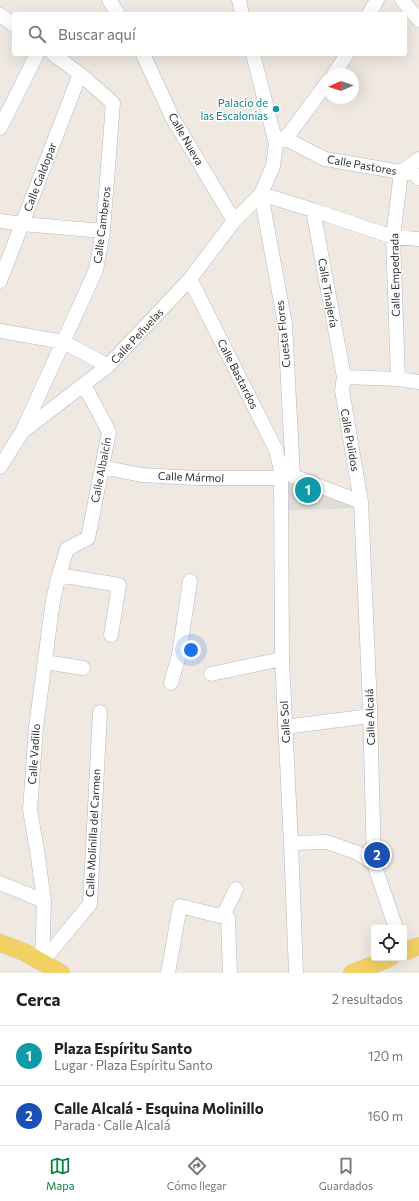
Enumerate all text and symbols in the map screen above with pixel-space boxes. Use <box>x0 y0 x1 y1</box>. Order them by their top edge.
search box <box>12 12 407 56</box>
icon: search <box>26 23 48 45</box>
text: Buscar aquí <box>58 25 136 43</box>
north arrow <box>323 68 359 104</box>
place label: Palacio de las Escalonias <box>200 96 268 122</box>
marker: Palacio de las Escalonias <box>271 104 281 114</box>
street label: Calle Nueva <box>166 110 207 167</box>
street label: Calle Galdopar <box>20 140 59 213</box>
street label: Calle Pastores <box>326 152 398 177</box>
street label: Calle Camberos <box>90 186 113 264</box>
street label: Calle Empedrada <box>387 233 402 317</box>
street label: Calle Tinajería <box>316 257 341 329</box>
street label: Cuesta Flores <box>273 300 292 368</box>
street label: Calle Peñuelas <box>108 305 166 366</box>
street label: Calle Bastardos <box>215 337 262 411</box>
street label: Calle Pulidos <box>339 408 362 472</box>
street label: Calle Albaicín <box>88 436 113 504</box>
street label: Calle Mármol <box>158 469 224 484</box>
pin: 1 <box>295 475 321 505</box>
your location <box>181 640 201 660</box>
street label: Calle Alcalá <box>362 688 377 746</box>
street label: Calle Sol <box>277 700 292 744</box>
street label: Calle Vadillo <box>25 723 42 785</box>
street label: Calle Molinilla del Carmen <box>83 768 102 897</box>
pin: 2 <box>364 840 390 870</box>
map controls <box>371 925 407 961</box>
button: locate <box>371 925 407 961</box>
text: Cerca <box>16 989 61 1010</box>
text: 2 resultados <box>332 991 403 1007</box>
text: Plaza Espíritu Santo <box>54 1039 192 1057</box>
text: 1 <box>26 1048 32 1064</box>
text: 120 m <box>368 1048 403 1064</box>
text: Lugar · Plaza Espíritu Santo <box>54 1057 213 1073</box>
text: Calle Alcalá - Esquina Molinillo <box>54 1099 264 1117</box>
text: 2 <box>25 1108 33 1124</box>
text: 160 m <box>367 1108 403 1124</box>
text: Parada · Calle Alcalá <box>54 1117 170 1133</box>
tab: Mapa <box>46 1155 75 1192</box>
tab: Cómo llegar <box>167 1155 227 1192</box>
tab: Guardados <box>319 1155 373 1192</box>

